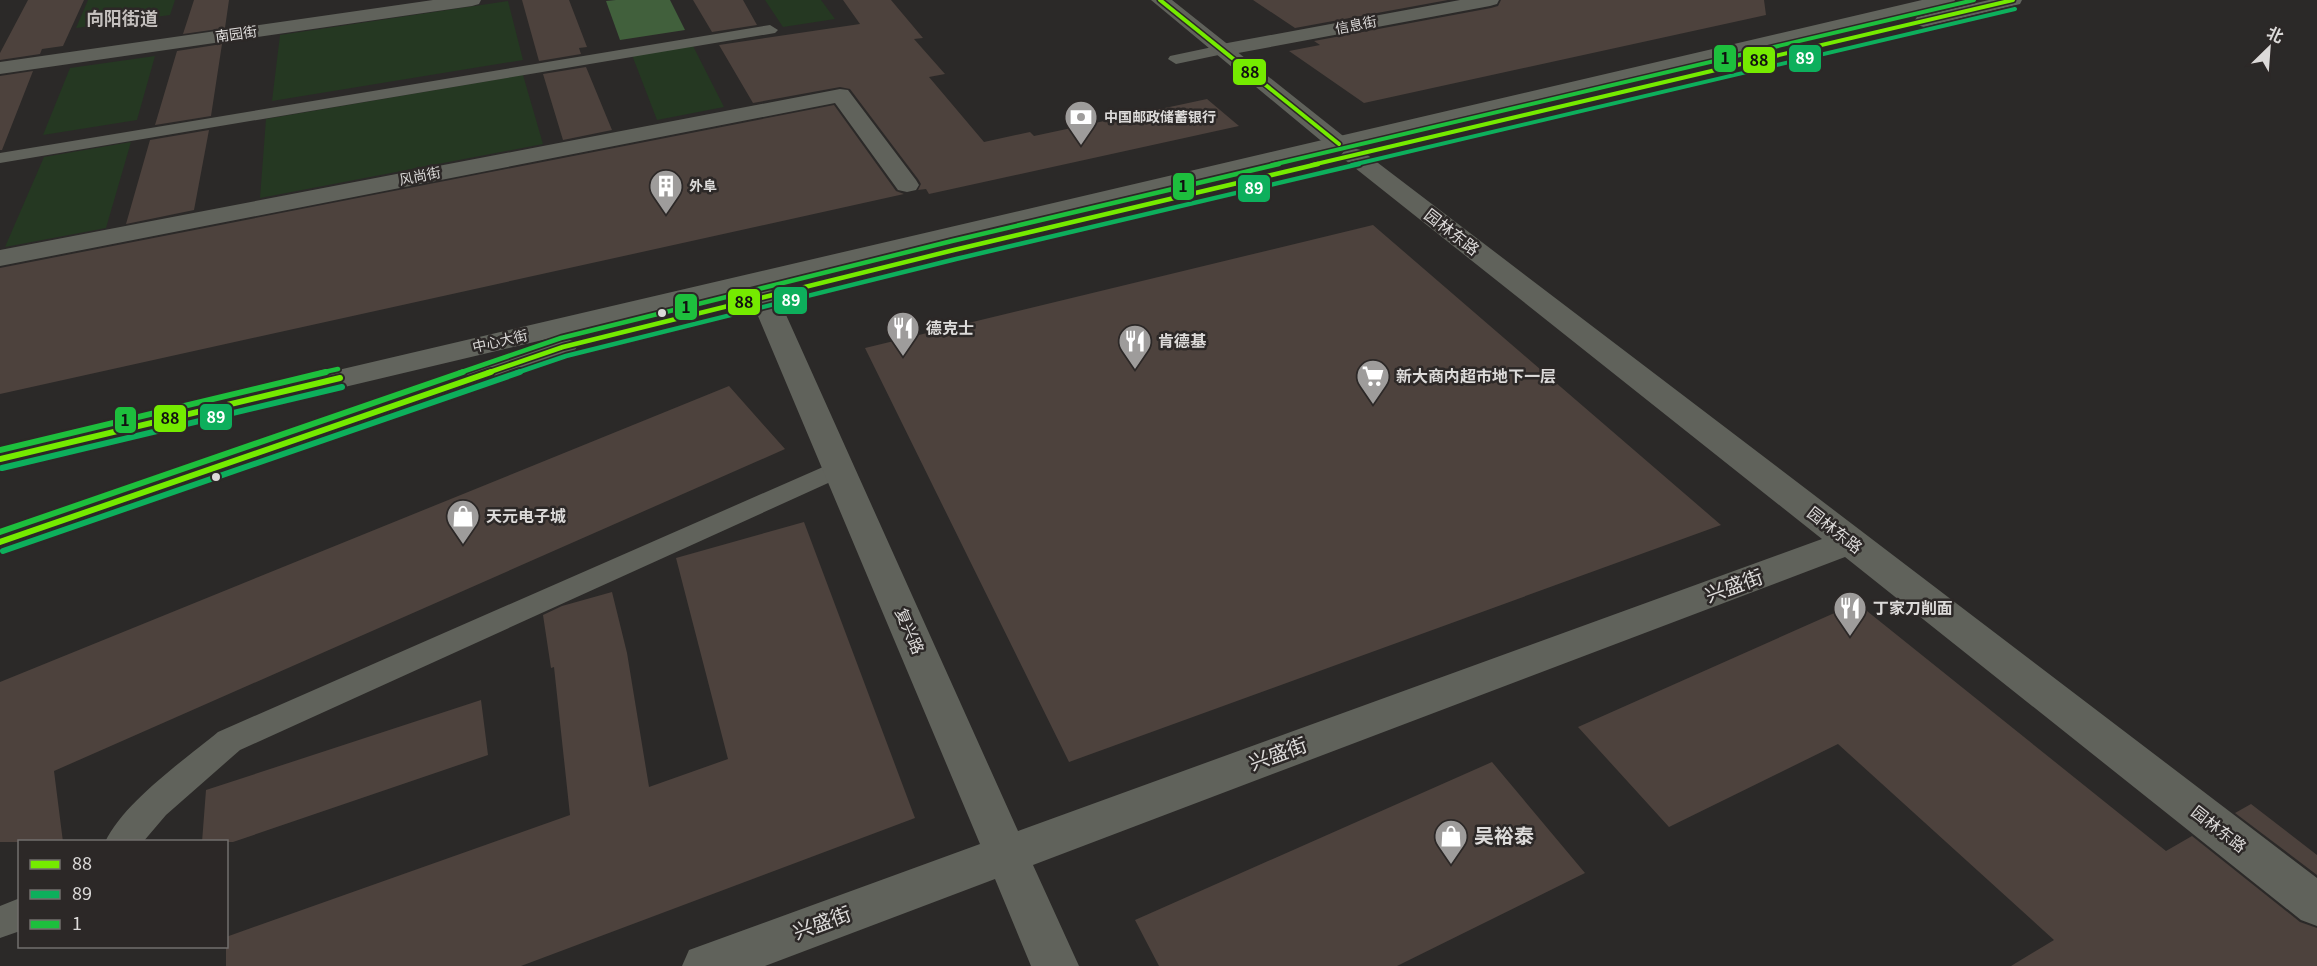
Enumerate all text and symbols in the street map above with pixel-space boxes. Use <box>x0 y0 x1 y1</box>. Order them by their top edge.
district label: 向阳街道 <box>86 4 158 30</box>
street label: 信息街 <box>1333 10 1378 38</box>
north arrow <box>2239 18 2299 78</box>
text: 北 <box>2263 19 2288 48</box>
street label: 南园街 <box>214 20 258 46</box>
line badge: 1 <box>1713 44 1737 73</box>
line badge: 89 <box>1788 44 1822 73</box>
text: 1 <box>1720 45 1730 69</box>
text: 89 <box>1796 45 1814 69</box>
line badge: 88 <box>1742 46 1776 74</box>
text: 88 <box>1750 47 1768 71</box>
line badge: 88 <box>1232 58 1267 86</box>
text: 88 <box>1241 59 1259 83</box>
bank icon: 中国邮政储蓄银行 <box>1063 99 1099 146</box>
place label: 中国邮政储蓄银行 <box>1104 106 1216 126</box>
street label: 风尚街 <box>397 161 442 189</box>
building icon: 外阜 <box>648 168 684 215</box>
line badge: 1 <box>1172 172 1195 201</box>
text: 1 <box>1178 173 1188 197</box>
line badge: 89 <box>1237 174 1271 203</box>
place label: 外阜 <box>689 175 717 195</box>
text: 89 <box>1245 175 1263 199</box>
street label: 园林东路 <box>1420 202 1485 260</box>
line badge: 89 <box>773 286 808 315</box>
text: 89 <box>782 287 800 311</box>
line badge: 88 <box>727 288 761 316</box>
text: 88 <box>735 289 753 313</box>
line badge: 1 <box>674 293 698 321</box>
text: 1 <box>681 294 691 318</box>
unlabelled marker <box>656 307 668 319</box>
restaurant icon: 德克士 <box>885 310 921 357</box>
place label: 德克士 <box>926 315 974 339</box>
restaurant icon: 肯德基 <box>1117 323 1153 370</box>
street label: 中心大街 <box>470 324 529 356</box>
place label: 肯德基 <box>1158 328 1207 352</box>
supermarket icon: 新大商内超市地下一层 <box>1355 358 1391 405</box>
place label: 新大商内超市地下一层 <box>1396 363 1556 387</box>
line badge: 89 <box>199 403 233 431</box>
line badge: 88 <box>153 404 187 433</box>
text: 89 <box>207 404 225 428</box>
text: 88 <box>161 405 179 429</box>
line badge: 1 <box>114 406 137 434</box>
text: 1 <box>120 407 130 431</box>
unlabelled marker <box>210 471 222 483</box>
shop icon: 天元电子城 <box>445 498 481 545</box>
street label: 园林东路 <box>1803 500 1868 558</box>
place label: 天元电子城 <box>486 503 566 527</box>
street label: 兴盛街 <box>1700 561 1767 608</box>
restaurant icon: 丁家刀削面 <box>1832 590 1868 637</box>
place label: 丁家刀削面 <box>1873 595 1953 619</box>
street label: 复兴路 <box>890 604 931 657</box>
street label: 兴盛街 <box>1244 729 1311 776</box>
street label: 园林东路 <box>2187 799 2252 857</box>
shop icon: 吴裕泰 <box>1433 818 1469 865</box>
place label: 吴裕泰 <box>1474 820 1534 849</box>
legend <box>18 840 228 948</box>
text: 88 <box>72 849 92 875</box>
text: 89 <box>72 879 92 905</box>
street label: 兴盛街 <box>788 898 855 945</box>
text: 1 <box>72 909 82 935</box>

